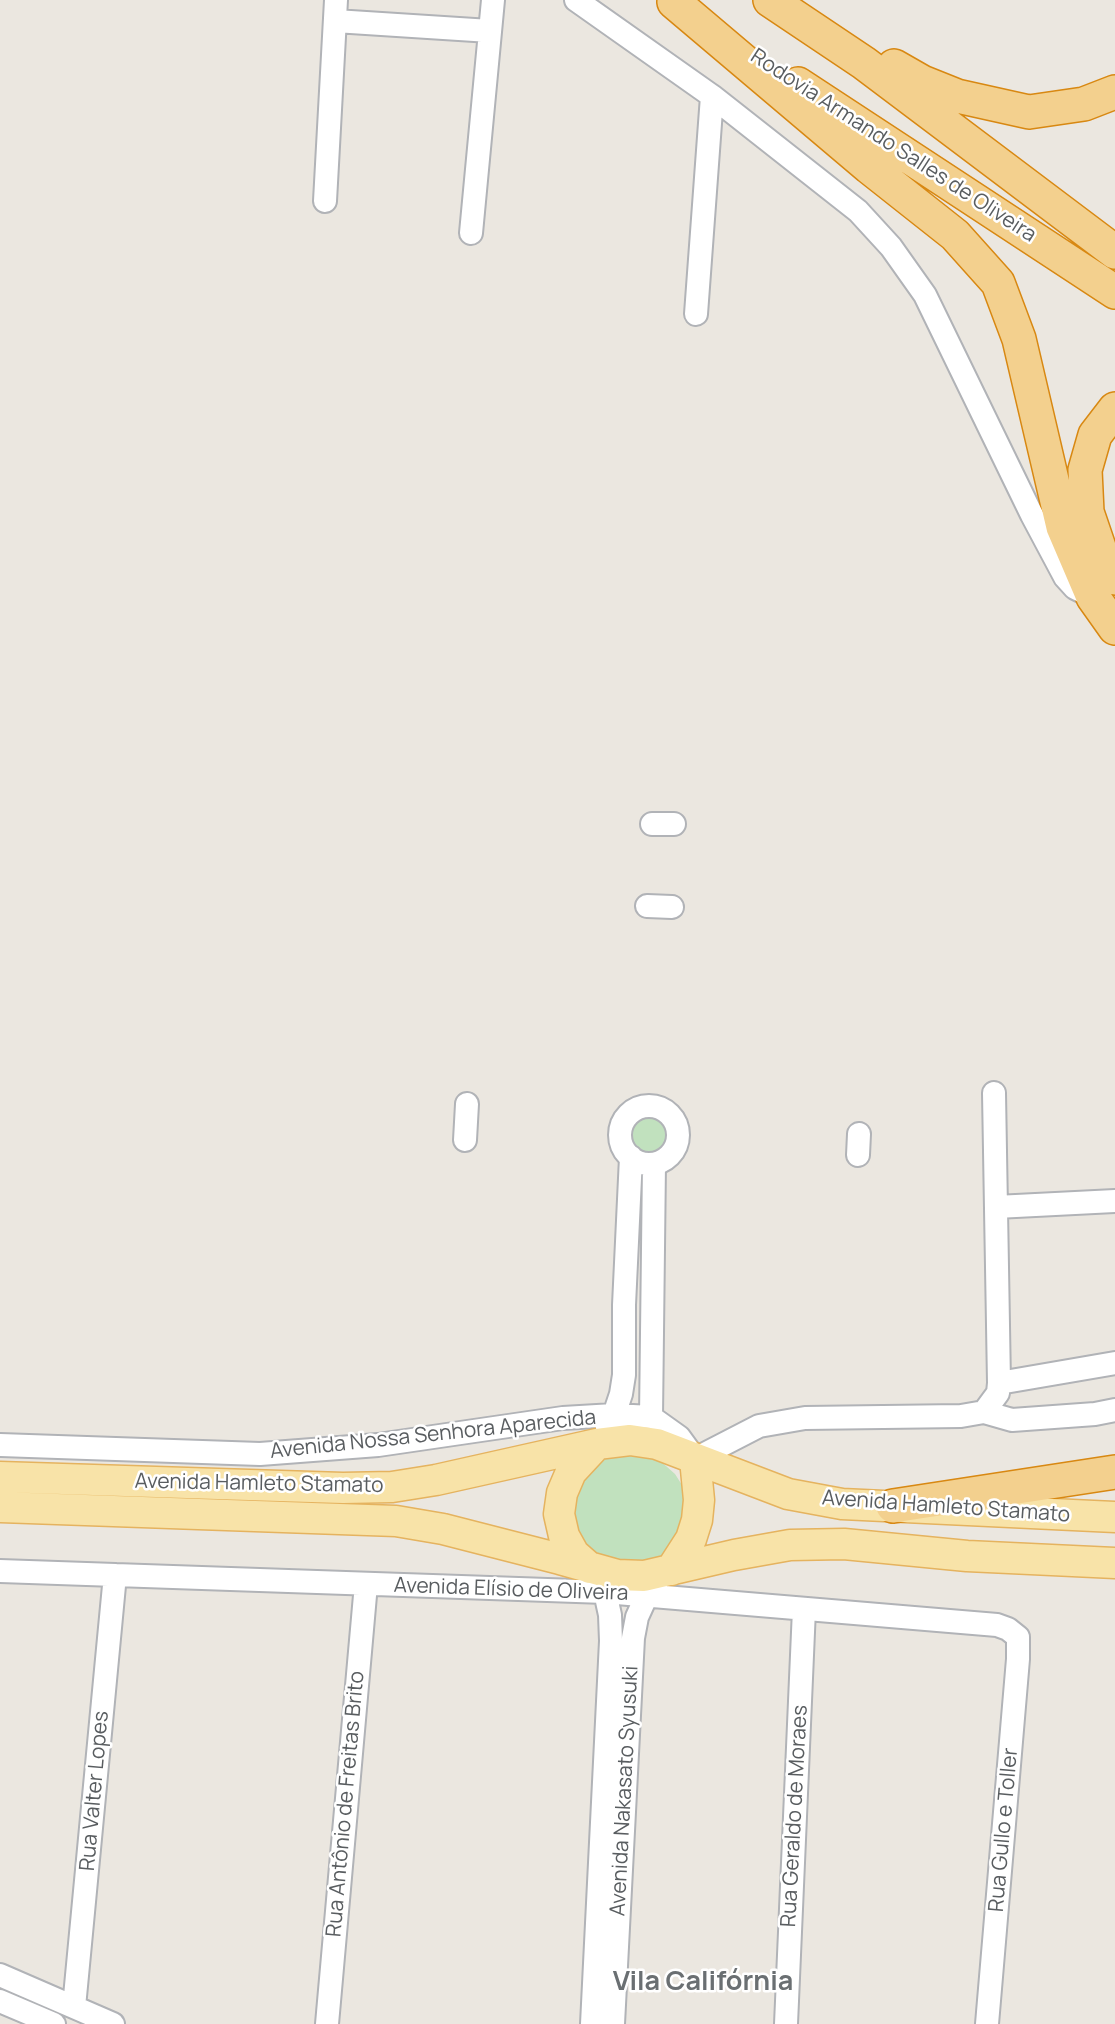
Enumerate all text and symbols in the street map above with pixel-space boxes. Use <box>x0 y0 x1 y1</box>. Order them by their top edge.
street label: Rodovia Armando Salles de Oliveira <box>745 44 1041 248</box>
street label: Avenida Nossa Senhora Aparecida <box>269 1405 597 1465</box>
street label: Avenida Hamleto Stamato <box>134 1469 384 1499</box>
street label: Avenida Hamleto Stamato <box>821 1486 1071 1528</box>
street label: Avenida Elísio de Oliveira <box>393 1573 629 1607</box>
street label: Avenida Nakasato Syusuki <box>606 1665 644 1917</box>
street label: Rua Antônio de Freitas Brito <box>322 1670 370 1938</box>
street label: Rua Geraldo de Moraes <box>777 1704 813 1928</box>
street label: Rua Valter Lopes <box>75 1710 115 1872</box>
street label: Rua Gullo e Toller <box>984 1747 1024 1913</box>
district label: Vila Califórnia <box>613 1966 793 1998</box>

